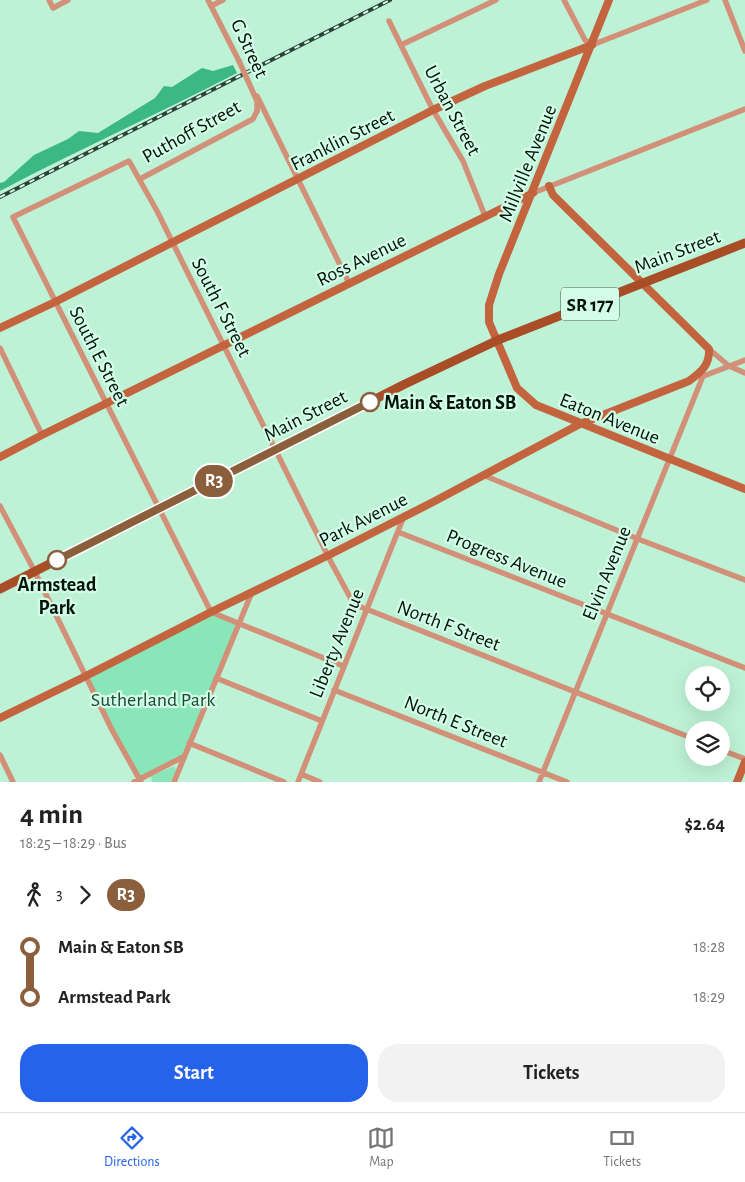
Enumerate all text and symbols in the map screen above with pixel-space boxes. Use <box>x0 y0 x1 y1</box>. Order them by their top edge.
street label: G Street <box>227 16 272 81</box>
street label: Urban Street <box>420 62 484 159</box>
street label: Puthoff Street <box>139 96 245 167</box>
street label: Millville Avenue <box>495 102 561 225</box>
street label: Franklin Street <box>287 105 398 174</box>
street label: Main Street <box>632 226 724 277</box>
street label: Ross Avenue <box>314 230 409 290</box>
street label: South F Street <box>188 255 255 361</box>
road number: SR 177 <box>561 288 619 320</box>
street label: South E Street <box>65 303 133 410</box>
street label: Main Street <box>261 386 351 445</box>
street label: Eaton Avenue <box>557 390 663 448</box>
marker: Main & Eaton SB <box>360 392 380 412</box>
place label: Main & Eaton SB <box>384 393 516 413</box>
line badge: R3 <box>192 465 236 497</box>
text: R3 <box>205 472 223 490</box>
street label: Park Avenue <box>316 489 411 551</box>
street label: Elvin Avenue <box>579 523 635 623</box>
street label: Progress Avenue <box>443 526 570 592</box>
marker: Armstead Park <box>47 550 67 570</box>
place label: Armstead Park <box>18 575 97 618</box>
street label: Liberty Avenue <box>306 586 368 701</box>
street label: North F Street <box>394 597 503 655</box>
map controls <box>685 666 730 766</box>
button: locate <box>685 666 730 711</box>
park label: Sutherland Park <box>91 690 215 710</box>
street label: North E Street <box>401 692 511 752</box>
button: layers <box>685 721 730 766</box>
text: 4 min <box>20 801 83 829</box>
text: $2.64 <box>684 815 725 834</box>
text: 18:25 – 18:29 · Bus <box>20 835 127 851</box>
icon: walk <box>20 881 48 909</box>
icon: forward <box>71 881 99 909</box>
text: 3 <box>56 886 63 902</box>
text: R3 <box>117 886 135 904</box>
text: Main & Eaton SB <box>58 938 184 957</box>
text: 18:28 <box>693 939 725 955</box>
text: Armstead Park <box>58 988 171 1007</box>
text: 18:29 <box>693 989 725 1005</box>
button: Start <box>20 1044 368 1102</box>
button: Tickets <box>378 1044 725 1102</box>
tab: Directions <box>104 1124 160 1171</box>
tab: Map <box>367 1124 395 1171</box>
tab: Tickets <box>603 1124 641 1171</box>

